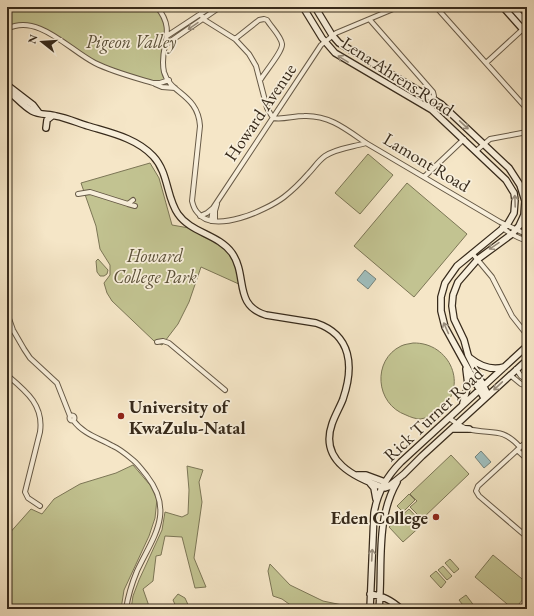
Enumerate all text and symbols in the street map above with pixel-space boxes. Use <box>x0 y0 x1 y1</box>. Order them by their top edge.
north arrow <box>22 22 62 62</box>
one-way arrow <box>188 22 199 30</box>
park label: Pigeon Valley <box>86 30 177 54</box>
street label: Lena Ahrens Road <box>338 31 459 121</box>
text: N <box>24 33 40 45</box>
one-way arrow <box>337 54 349 62</box>
street label: Howard Avenue <box>219 59 301 165</box>
one-way arrow <box>459 120 469 130</box>
street label: Lamont Road <box>379 127 475 197</box>
one-way arrow <box>511 195 518 208</box>
one-way arrow <box>489 242 500 250</box>
park label: Howard College Park <box>113 244 197 289</box>
one-way arrow <box>442 323 449 335</box>
street label: Rick Turner Road <box>378 361 488 466</box>
one-way arrow <box>493 381 503 390</box>
place label: University of KwaZulu-Natal <box>129 395 246 439</box>
marker: University of KwaZulu-Natal <box>116 411 126 421</box>
place label: Eden College <box>331 506 428 529</box>
marker: Eden College <box>431 512 441 522</box>
one-way arrow <box>368 549 376 562</box>

